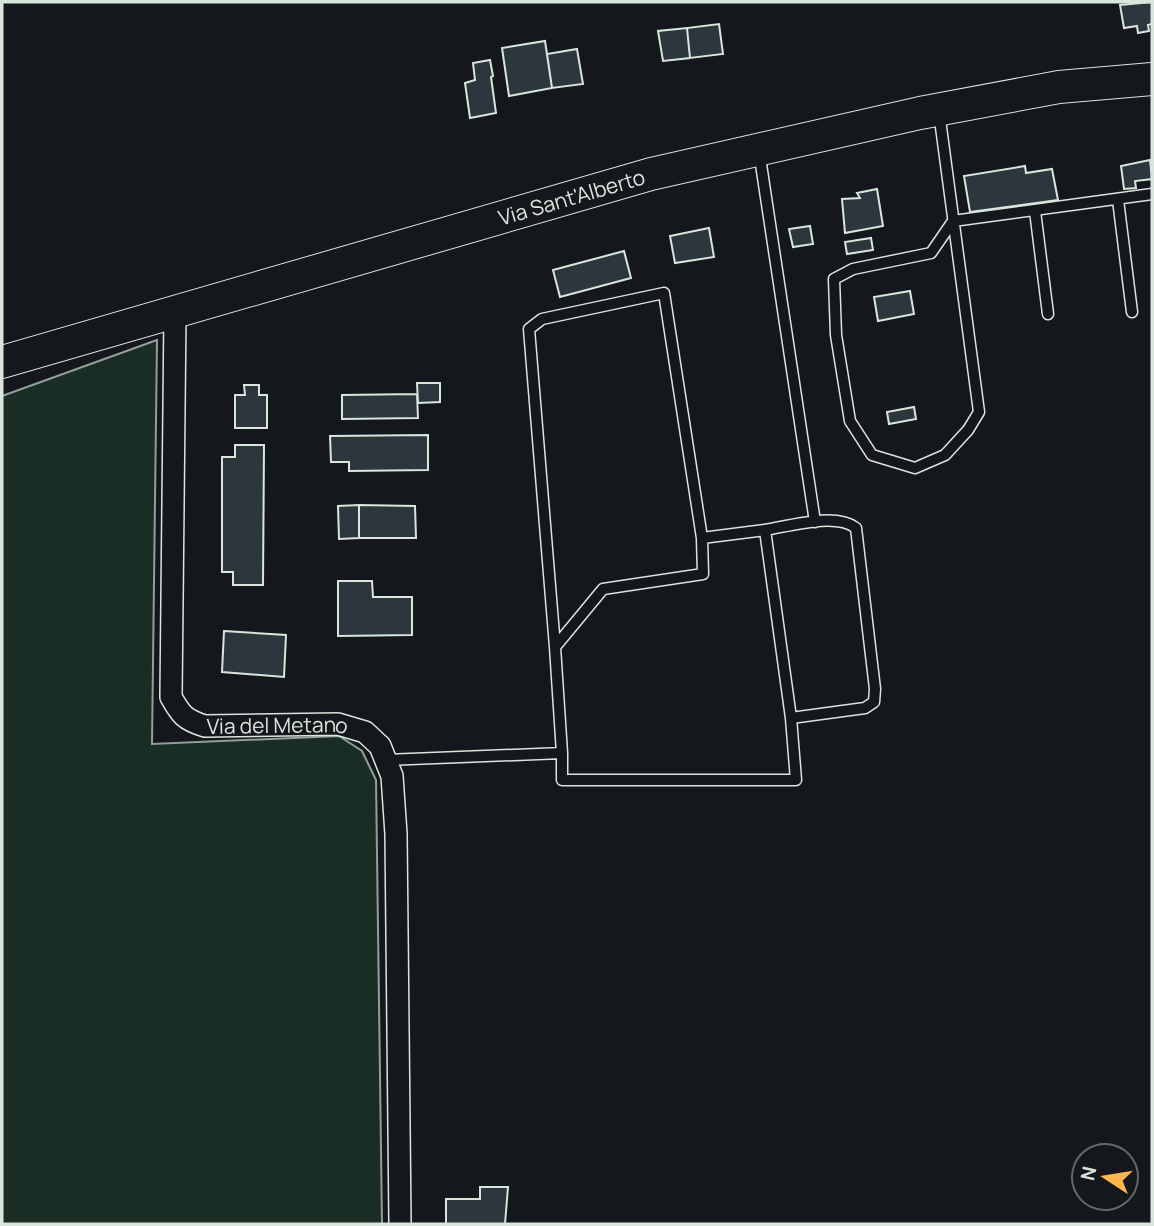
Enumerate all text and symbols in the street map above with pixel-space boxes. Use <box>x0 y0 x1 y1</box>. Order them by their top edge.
street label: Via Sant'Alberto <box>495 162 648 232</box>
street label: Via del Metano <box>206 710 352 740</box>
north arrow <box>1070 1142 1140 1212</box>
text: N <box>1074 1164 1103 1183</box>

